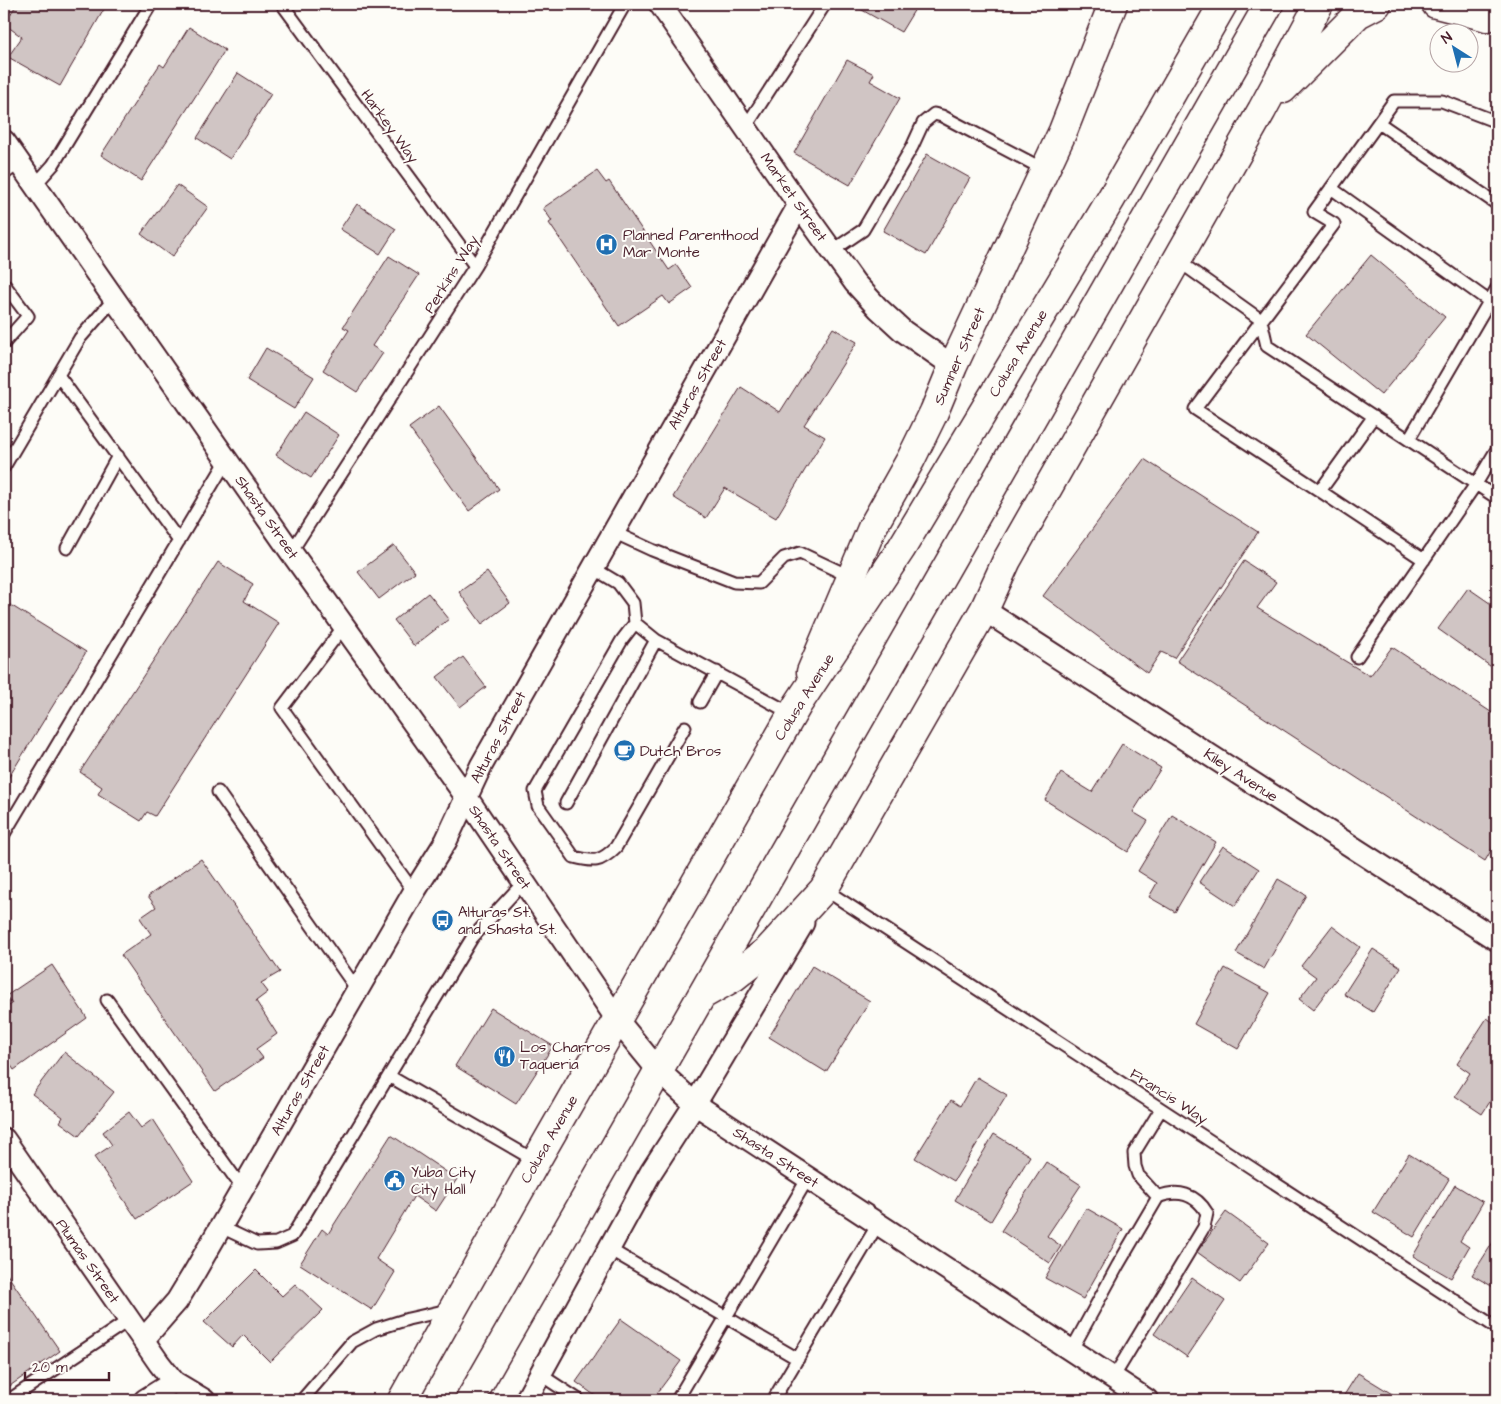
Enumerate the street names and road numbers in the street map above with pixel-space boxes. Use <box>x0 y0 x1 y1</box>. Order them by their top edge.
street label: Harkey Way <box>355 85 424 168</box>
street label: Market Street <box>755 149 832 246</box>
street label: Perkins Way <box>419 231 485 318</box>
street label: Sumner Street <box>928 304 990 408</box>
street label: Colusa Avenue <box>984 305 1053 401</box>
street label: Alturas Street <box>663 335 732 433</box>
street label: Shasta Street <box>230 471 303 564</box>
street label: Colusa Avenue <box>769 650 840 745</box>
street label: Alturas Street <box>465 688 532 787</box>
street label: Kiley Avenue <box>1199 744 1282 808</box>
street label: Shasta Street <box>463 801 536 894</box>
street label: Alturas Street <box>266 1041 335 1139</box>
street label: Francis Way <box>1125 1063 1212 1130</box>
street label: Colusa Avenue <box>516 1091 583 1187</box>
street label: Shasta Street <box>729 1122 823 1193</box>
street label: Plumas Street <box>51 1215 124 1308</box>

